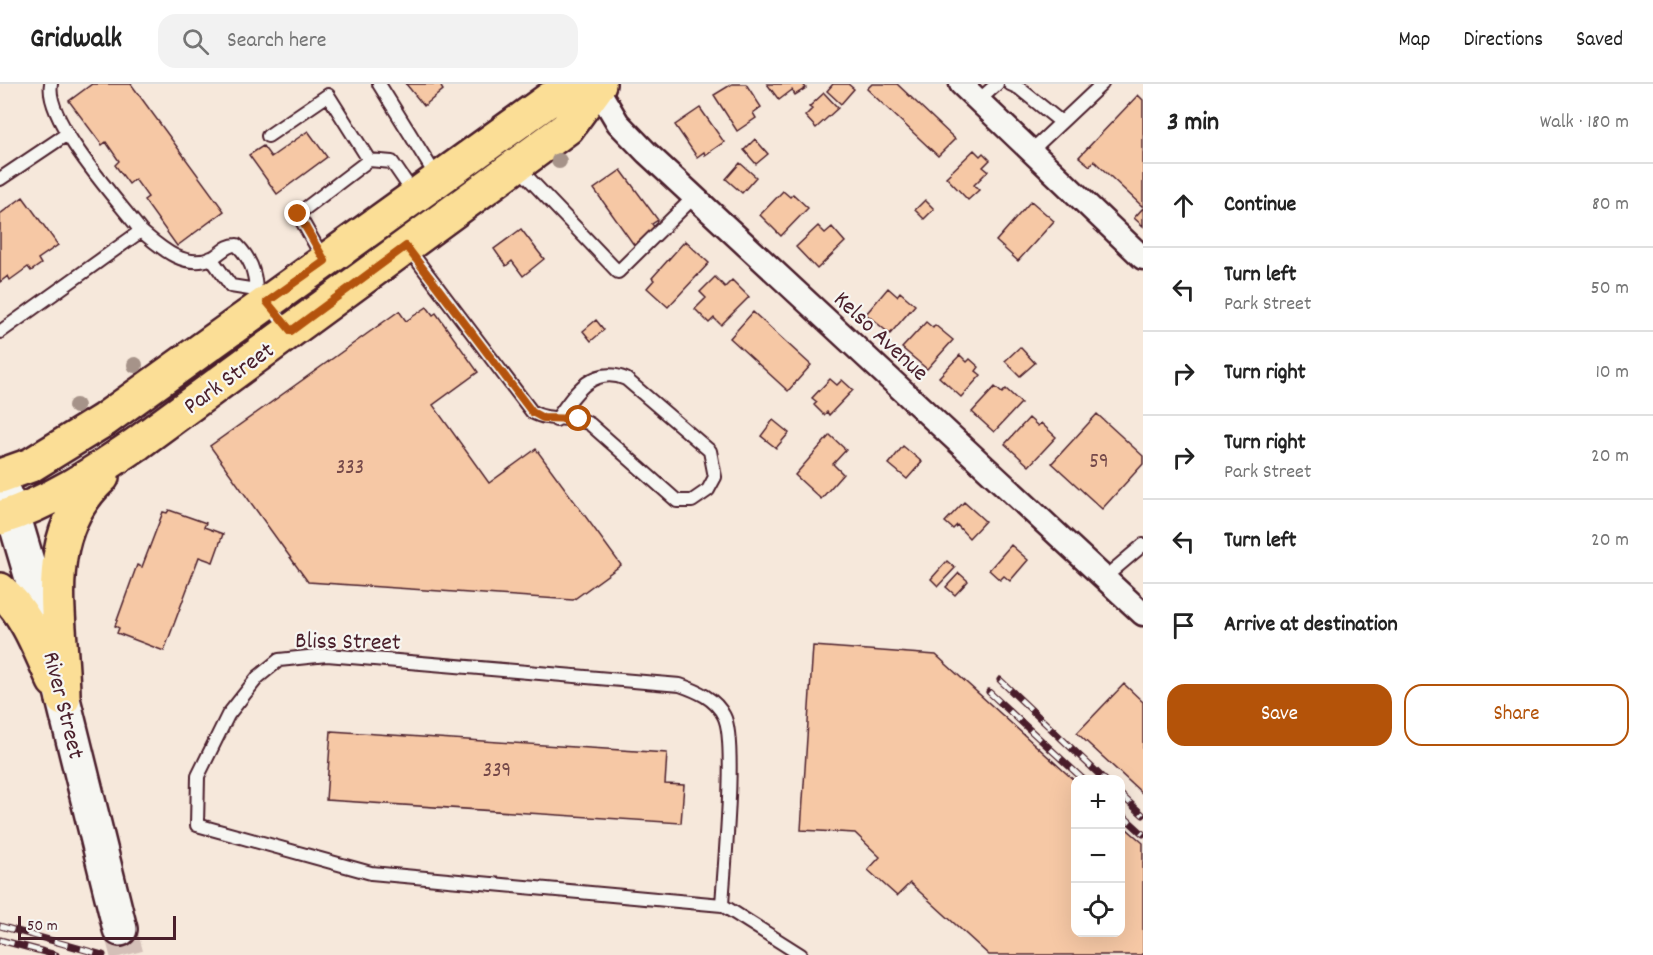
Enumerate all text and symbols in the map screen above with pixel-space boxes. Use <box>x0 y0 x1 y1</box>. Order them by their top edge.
search box <box>158 14 578 68</box>
text: Gridwalk <box>30 21 122 61</box>
icon: search <box>179 25 212 58</box>
text: Search here <box>227 26 327 57</box>
text: Map <box>1399 26 1430 56</box>
text: Directions <box>1463 26 1543 56</box>
text: Saved <box>1576 26 1623 56</box>
text: 3 min <box>1167 105 1219 142</box>
text: Walk · 180 m <box>1540 109 1629 137</box>
icon: ahead <box>1167 189 1200 222</box>
text: Continue <box>1224 190 1296 221</box>
text: 80 m <box>1592 191 1629 219</box>
route end <box>284 200 310 226</box>
text: Turn left <box>1224 260 1296 291</box>
icon: left <box>1167 273 1200 306</box>
text: 50 m <box>1591 275 1629 303</box>
street label: Kelso Avenue <box>825 284 935 390</box>
text: Park Street <box>1224 291 1311 319</box>
street label: Park Street <box>177 335 282 424</box>
icon: right <box>1167 357 1200 390</box>
text: Turn right <box>1224 358 1306 389</box>
text: 10 m <box>1595 359 1629 387</box>
route start <box>565 405 591 431</box>
text: Turn right <box>1224 428 1306 459</box>
icon: right <box>1167 441 1200 474</box>
text: 20 m <box>1591 443 1629 471</box>
house number: 59 <box>1089 448 1109 478</box>
house number: 333 <box>336 454 364 484</box>
text: Park Street <box>1224 459 1311 487</box>
icon: left <box>1167 525 1200 558</box>
text: Turn left <box>1224 526 1296 557</box>
text: 20 m <box>1591 527 1629 555</box>
icon: arrive <box>1167 609 1200 642</box>
text: Arrive at destination <box>1224 610 1398 641</box>
street label: Bliss Street <box>295 625 401 661</box>
street label: River Street <box>32 649 92 763</box>
button: Save <box>1167 684 1392 746</box>
button: Share <box>1404 684 1629 746</box>
house number: 339 <box>483 757 511 787</box>
map controls <box>1071 775 1125 937</box>
button: + <box>1071 775 1125 829</box>
button: − <box>1071 829 1125 883</box>
button: locate <box>1071 883 1125 937</box>
scale bar <box>18 913 176 940</box>
text: 50 m <box>27 915 58 938</box>

